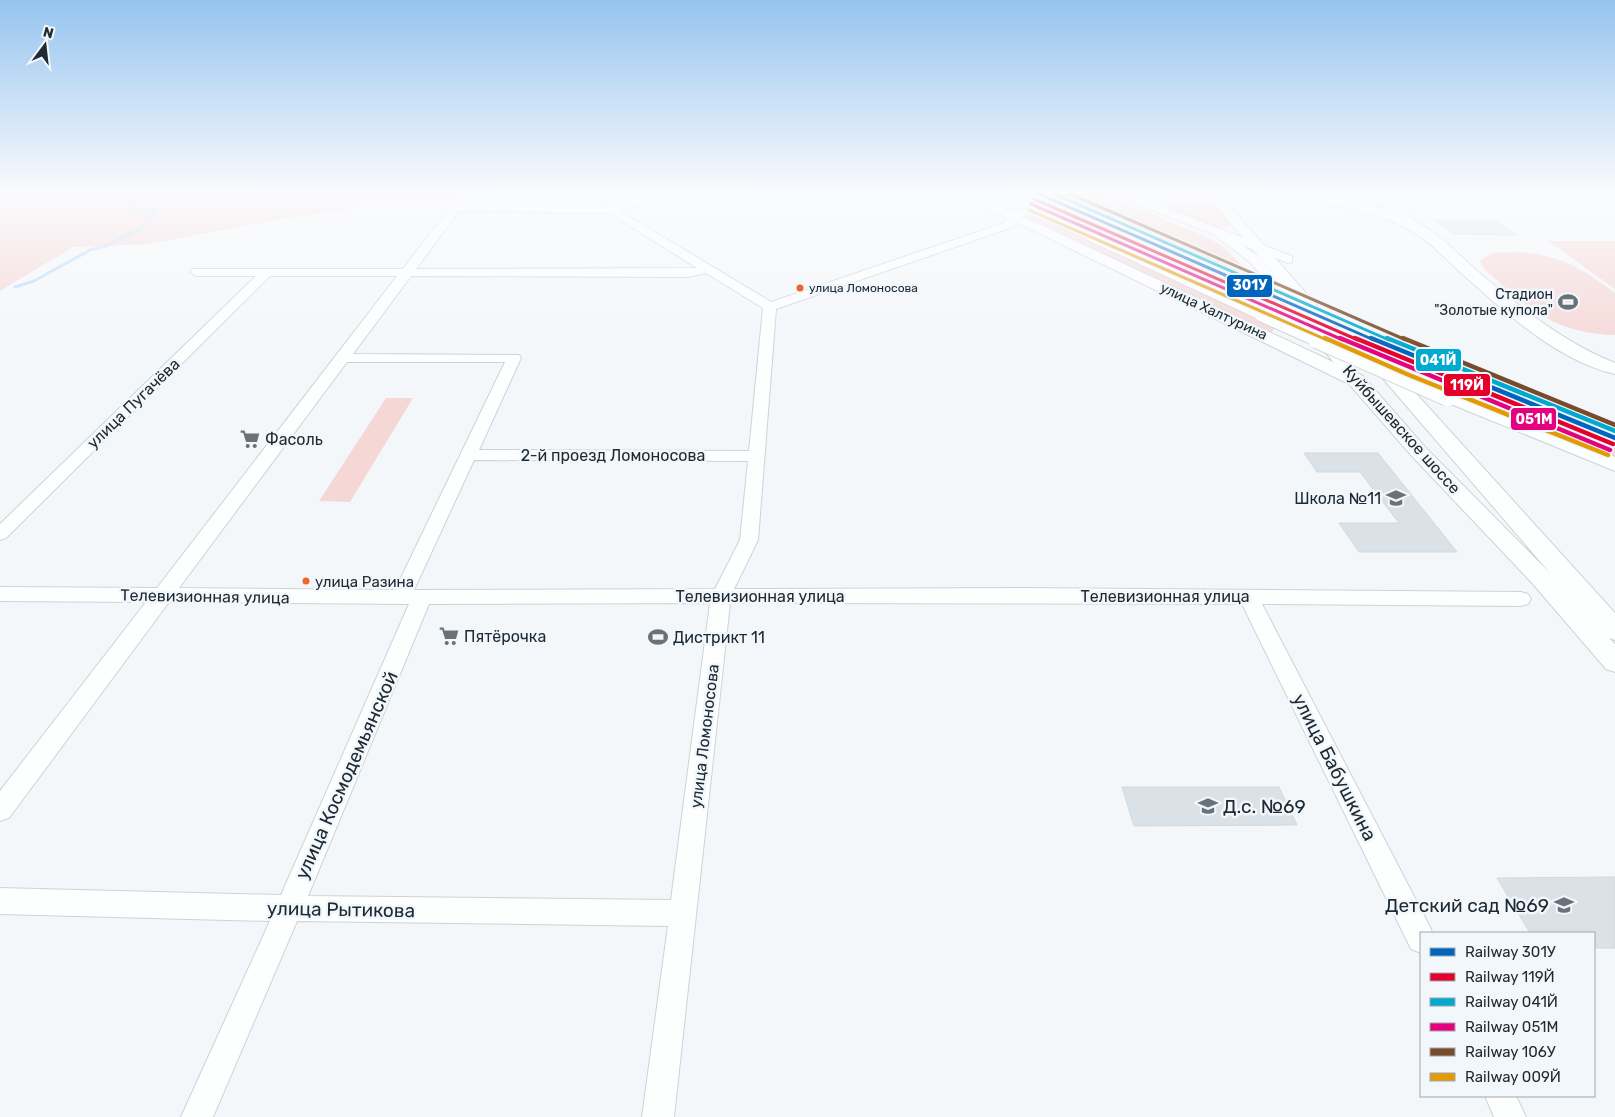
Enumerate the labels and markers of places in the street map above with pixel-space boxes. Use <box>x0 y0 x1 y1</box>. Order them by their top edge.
place label: улица Ломоносова <box>809 281 918 295</box>
marker: улица Ломоносова <box>795 283 805 293</box>
place label: Стадион "Золотые купола" <box>1434 286 1553 319</box>
sports icon: Стадион "Золотые купола" <box>1557 291 1579 313</box>
supermarket icon: Фасоль <box>239 428 261 450</box>
place label: Фасоль <box>265 430 323 449</box>
school or university icon: Школа №11 <box>1385 487 1407 509</box>
place label: Школа №11 <box>1294 489 1381 508</box>
place label: улица Разина <box>315 573 414 591</box>
marker: улица Разина <box>301 576 311 586</box>
supermarket icon: Пятёрочка <box>438 625 460 647</box>
sports icon: Дистрикт 11 <box>647 626 669 648</box>
place label: Пятёрочка <box>464 627 546 646</box>
place label: Дистрикт 11 <box>673 628 765 647</box>
school or university icon: Д.с. №69 <box>1197 795 1219 817</box>
place label: Д.с. №69 <box>1223 795 1306 818</box>
place label: Детский сад №69 <box>1385 894 1549 917</box>
school or university icon: Детский сад №69 <box>1553 894 1575 916</box>

